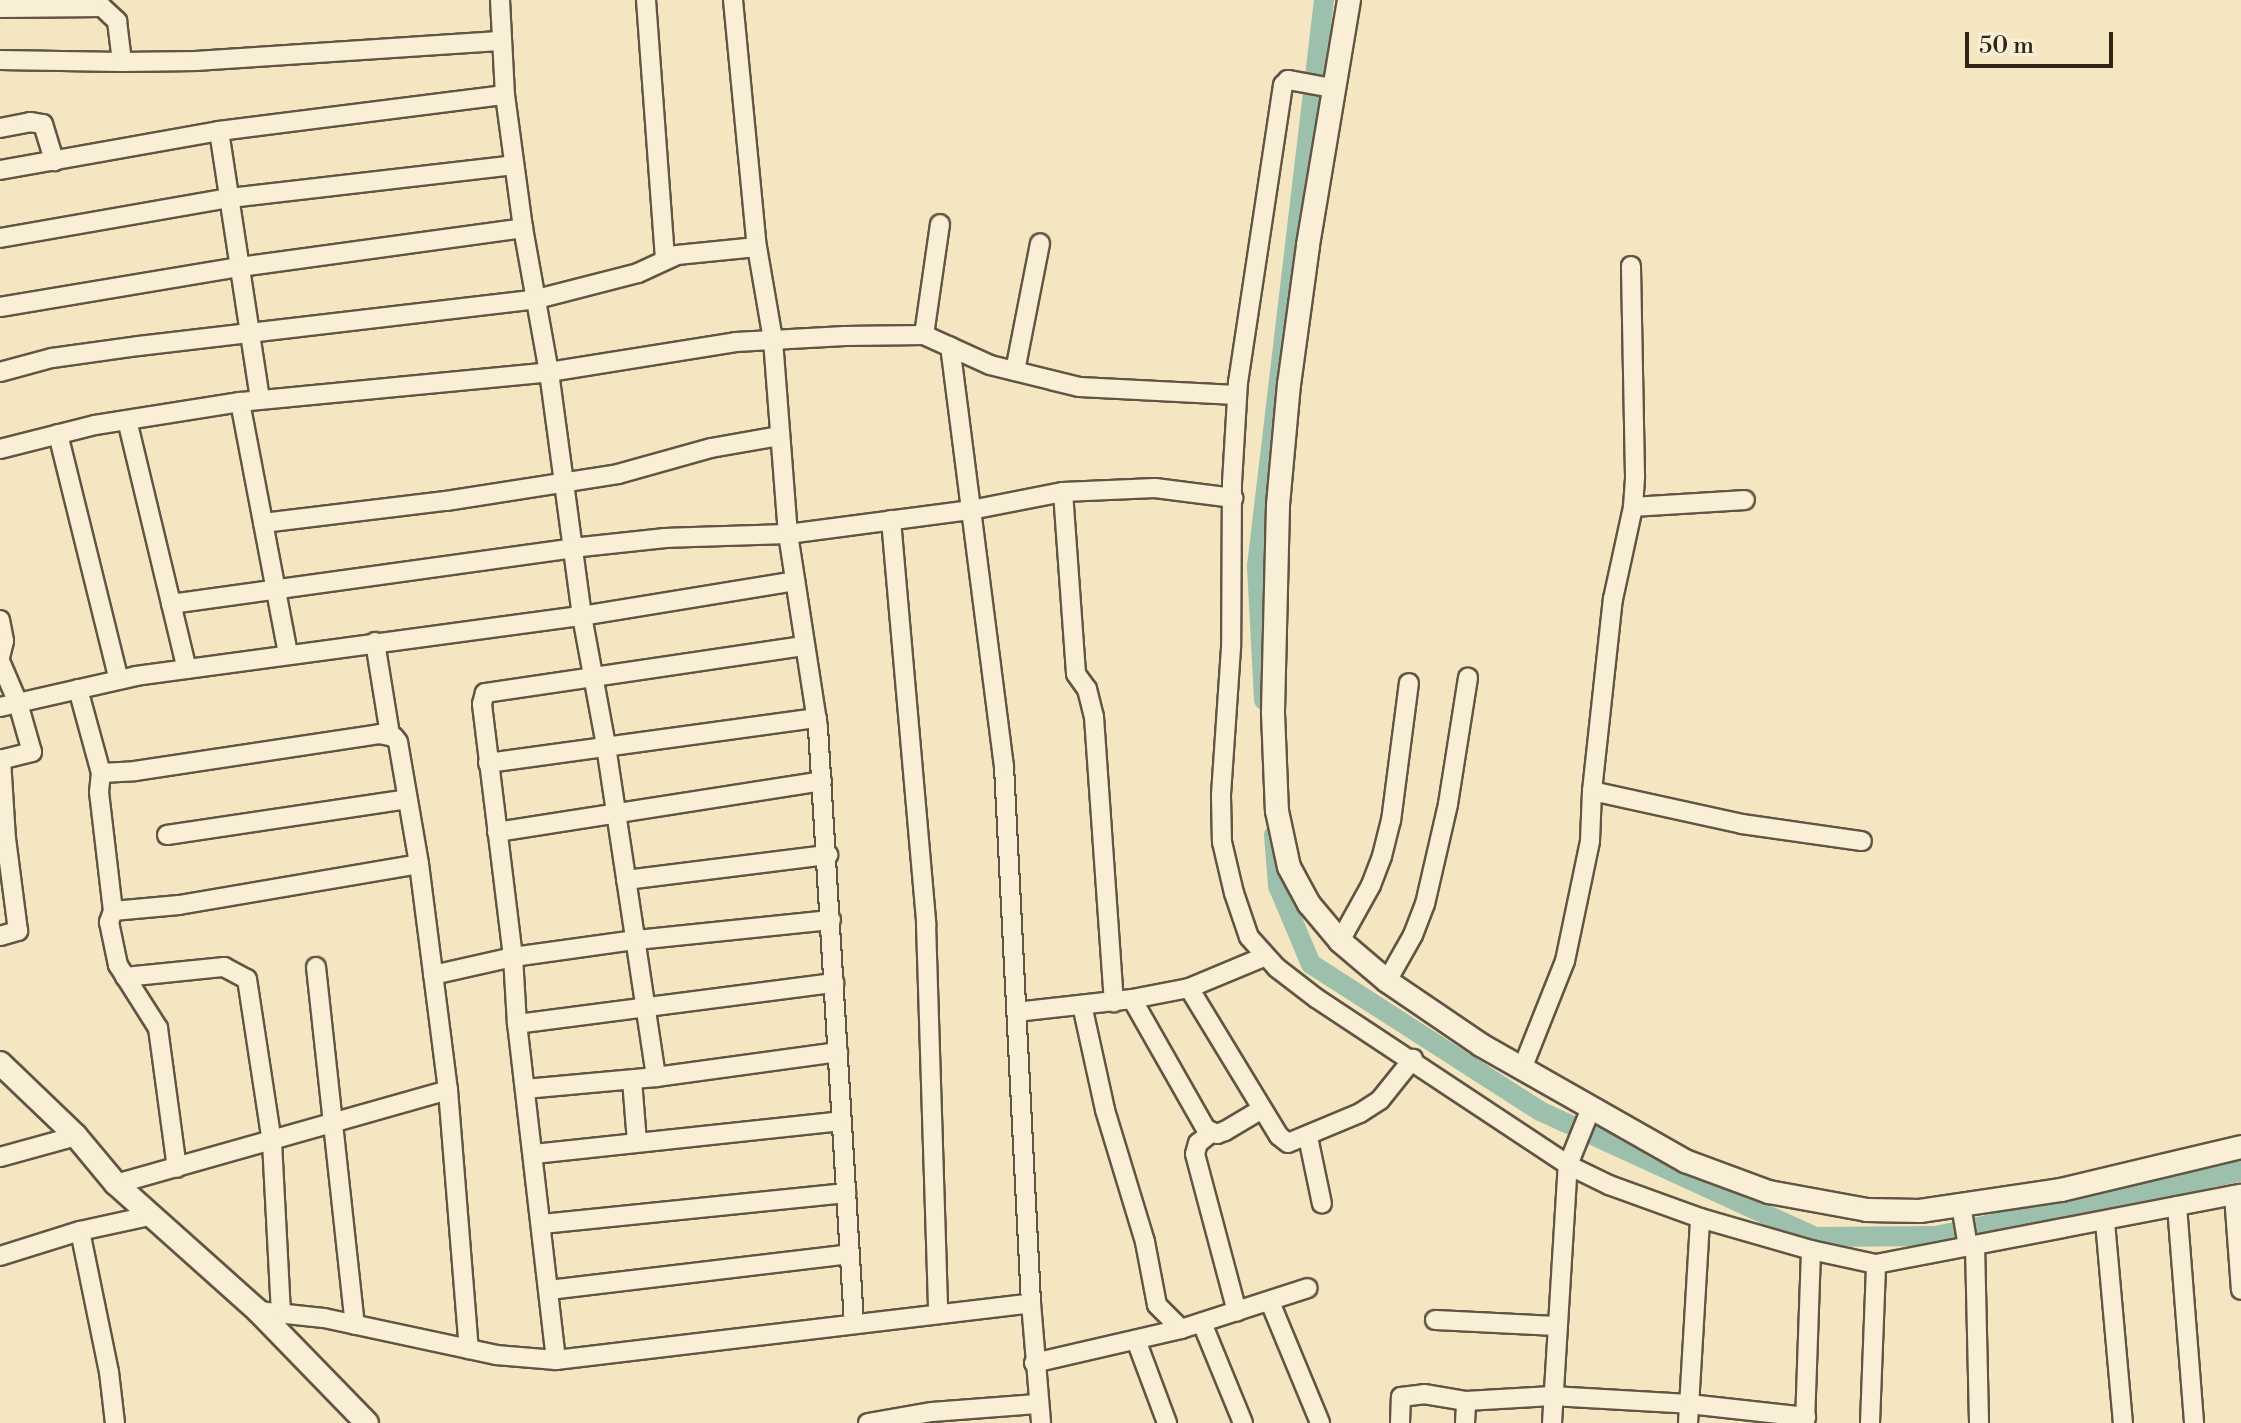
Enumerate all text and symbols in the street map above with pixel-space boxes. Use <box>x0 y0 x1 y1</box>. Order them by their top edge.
scale bar <box>1969 16 2117 66</box>
text: 50 m <box>1979 31 2034 61</box>

